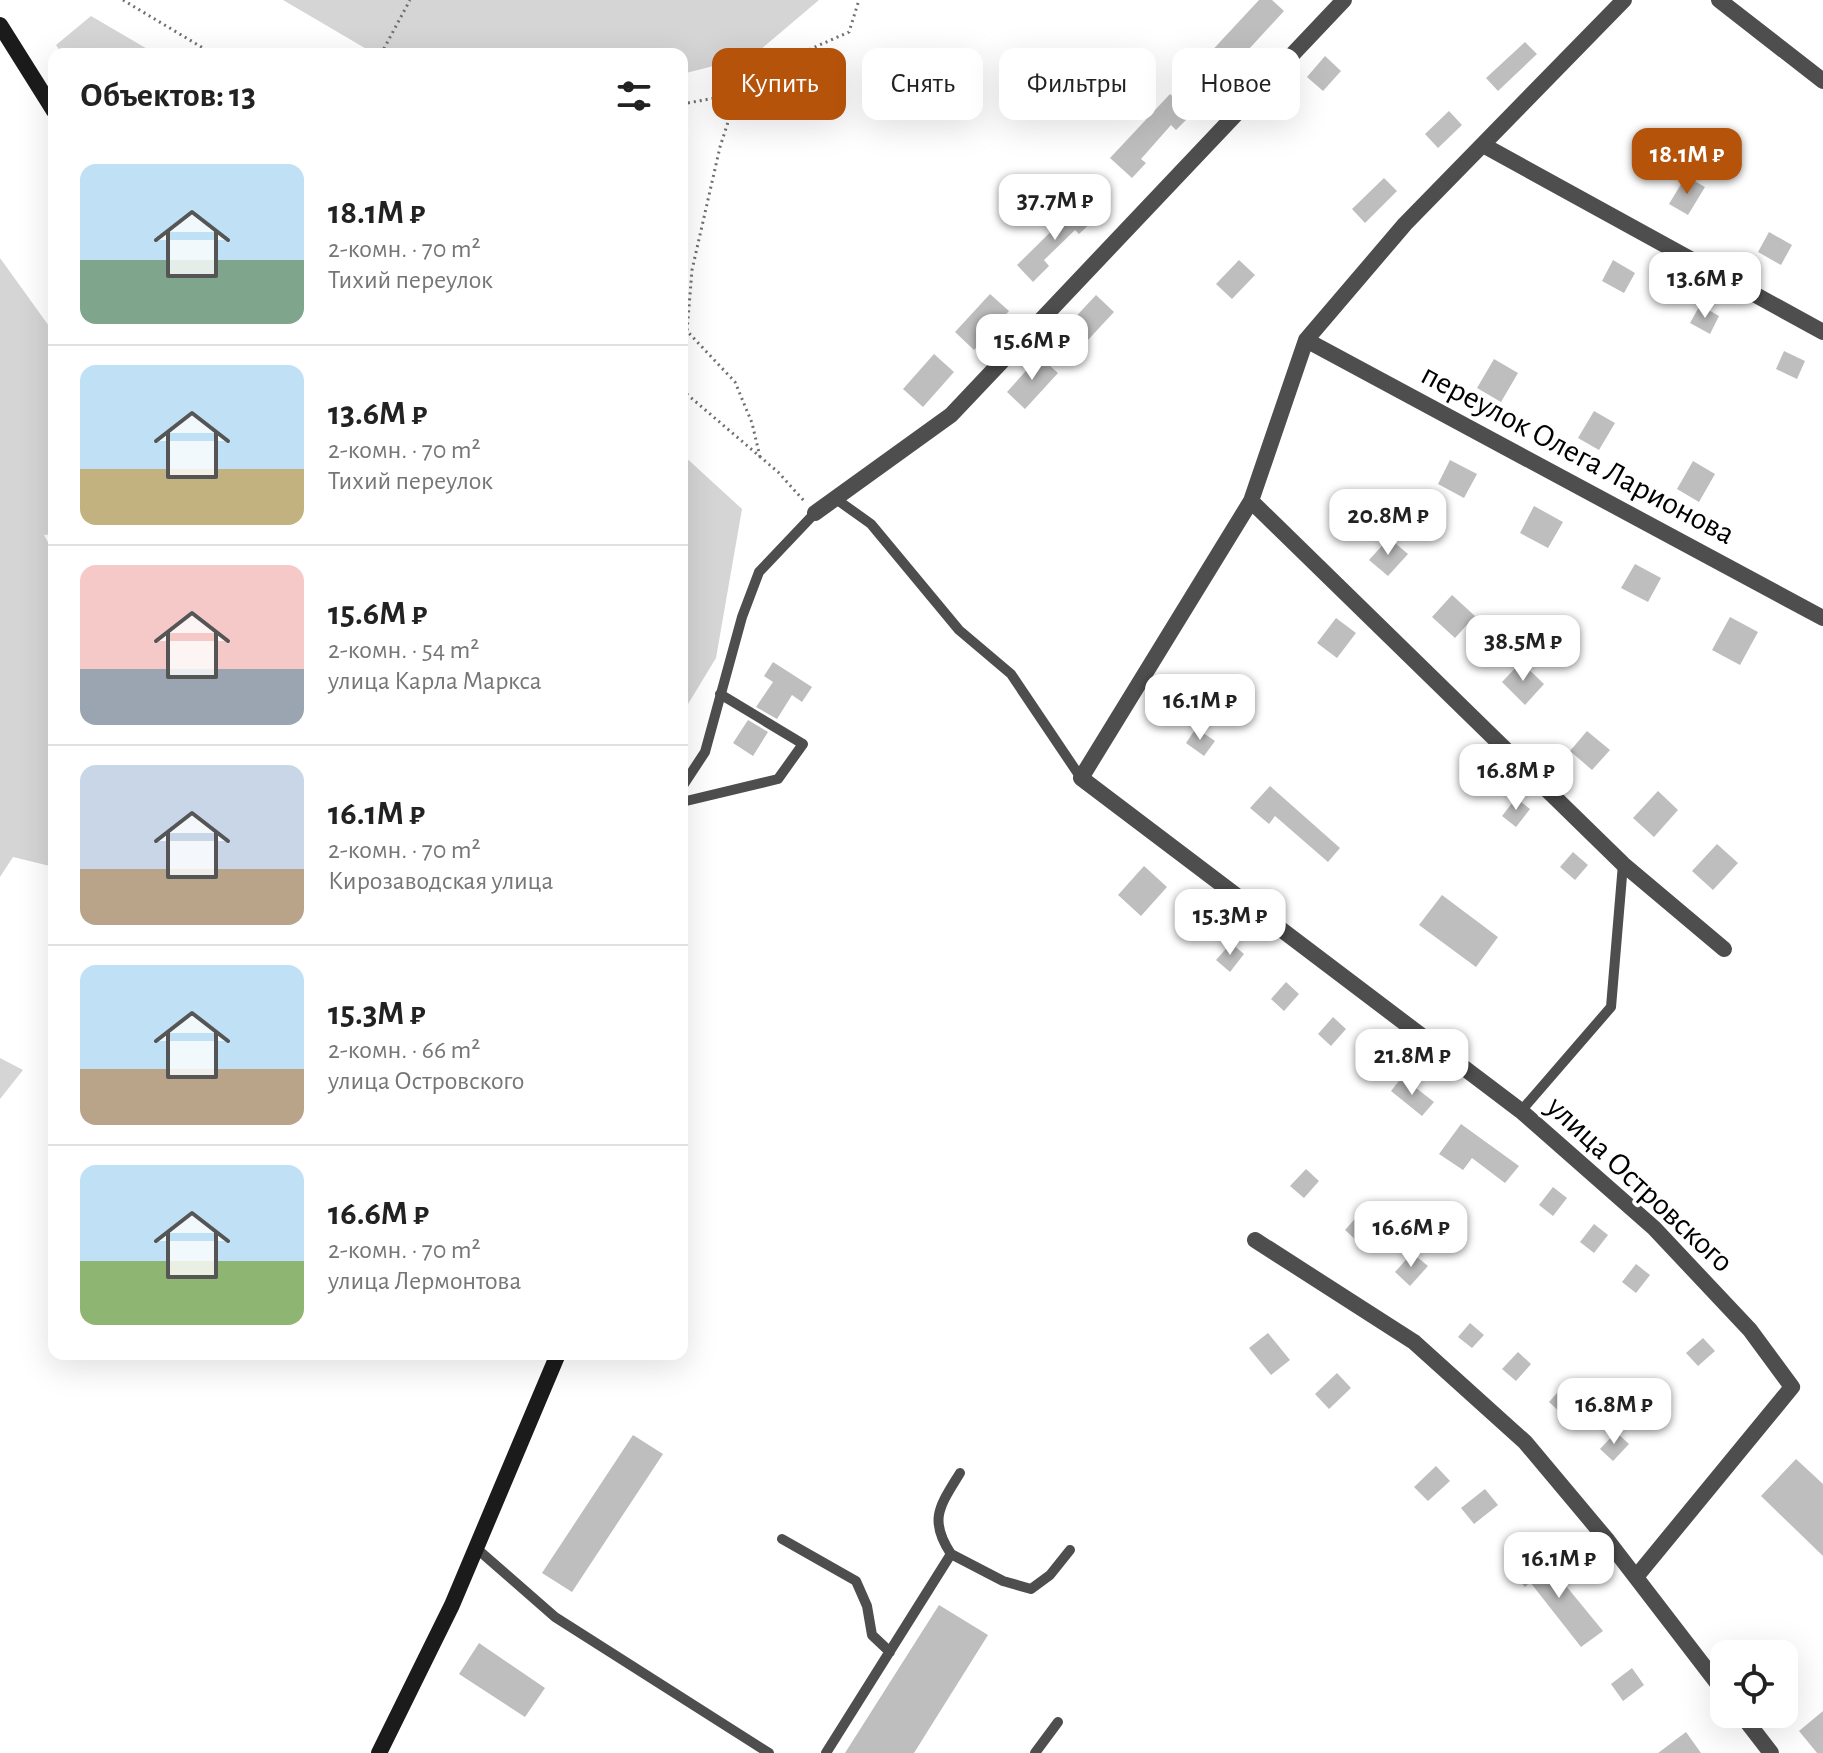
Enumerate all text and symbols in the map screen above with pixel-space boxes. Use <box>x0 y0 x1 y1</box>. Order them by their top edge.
chip: Купить <box>712 48 846 120</box>
chip: Снять <box>862 48 983 120</box>
chip: Фильтры <box>999 48 1156 120</box>
chip: Новое <box>1172 48 1300 120</box>
icon: filters <box>612 74 656 118</box>
text: Объектов: 13 <box>80 79 256 113</box>
pin: 18.1M ₽ <box>1613 128 1761 196</box>
text: 18.1M ₽ <box>1650 141 1724 167</box>
pin: 37.7M ₽ <box>981 174 1129 242</box>
text: 37.7M ₽ <box>1017 187 1093 213</box>
icon: home <box>144 196 240 292</box>
text: 18.1M ₽ <box>328 196 425 230</box>
text: 2-комн. · 70 m² <box>328 236 481 262</box>
pin: 13.6M ₽ <box>1631 252 1779 320</box>
text: 13.6M ₽ <box>1667 265 1743 291</box>
text: Тихий переулок <box>328 267 493 293</box>
pin: 15.6M ₽ <box>958 314 1106 382</box>
text: 15.6M ₽ <box>994 327 1070 353</box>
street label: переулок Олега Ларионова <box>1416 358 1740 550</box>
icon: home <box>144 397 240 493</box>
text: 13.6M ₽ <box>328 397 427 431</box>
text: 2-комн. · 70 m² <box>328 437 481 463</box>
text: Тихий переулок <box>328 468 493 494</box>
pin: 20.8M ₽ <box>1314 489 1462 557</box>
text: 20.8M ₽ <box>1347 502 1429 528</box>
icon: home <box>144 597 240 693</box>
text: 15.6M ₽ <box>328 597 427 631</box>
pin: 38.5M ₽ <box>1449 615 1597 683</box>
text: 38.5M ₽ <box>1484 628 1562 654</box>
text: 2-комн. · 54 m² <box>328 637 479 663</box>
text: улица Карла Маркса <box>328 668 542 694</box>
pin: 16.1M ₽ <box>1126 674 1274 742</box>
text: 16.1M ₽ <box>1163 687 1237 713</box>
pin: 16.8M ₽ <box>1442 744 1590 812</box>
text: 16.8M ₽ <box>1477 757 1555 783</box>
icon: home <box>144 797 240 893</box>
text: 16.1M ₽ <box>328 797 425 831</box>
text: 2-комн. · 70 m² <box>328 837 481 863</box>
text: Кирозаводская улица <box>328 868 554 894</box>
pin: 15.3M ₽ <box>1156 889 1304 957</box>
text: 15.3M ₽ <box>1193 902 1267 928</box>
icon: home <box>144 997 240 1093</box>
text: 15.3M ₽ <box>328 997 426 1031</box>
pin: 21.8M ₽ <box>1338 1029 1486 1097</box>
text: 2-комн. · 66 m² <box>328 1037 480 1063</box>
text: 21.8M ₽ <box>1373 1042 1451 1068</box>
text: улица Островского <box>328 1068 524 1094</box>
street label: улица Островского <box>1540 1089 1739 1278</box>
icon: home <box>144 1197 240 1293</box>
text: 16.6M ₽ <box>328 1197 429 1231</box>
pin: 16.6M ₽ <box>1337 1201 1485 1269</box>
text: 16.6M ₽ <box>1372 1214 1450 1240</box>
text: 2-комн. · 70 m² <box>328 1237 481 1263</box>
text: улица Лермонтова <box>328 1268 521 1294</box>
pin: 16.8M ₽ <box>1540 1378 1688 1446</box>
text: 16.8M ₽ <box>1575 1391 1653 1417</box>
pin: 16.1M ₽ <box>1485 1532 1633 1600</box>
text: 16.1M ₽ <box>1522 1545 1596 1571</box>
map controls <box>1710 1640 1798 1728</box>
button: locate <box>1710 1640 1798 1728</box>

